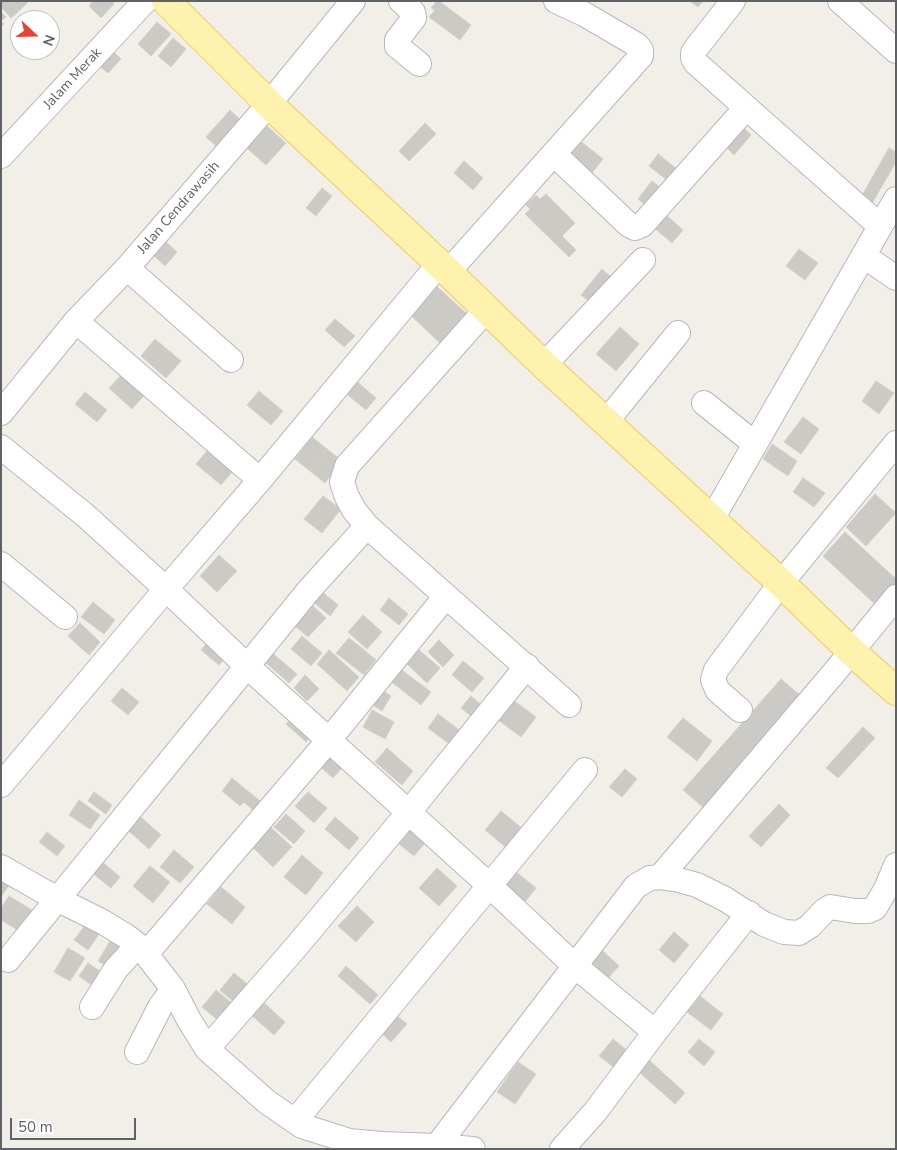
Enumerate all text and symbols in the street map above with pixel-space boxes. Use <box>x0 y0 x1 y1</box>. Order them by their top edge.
north arrow <box>10 10 60 60</box>
text: N <box>38 32 59 48</box>
street label: Jalam Merak <box>40 45 106 113</box>
street label: Jalan Cendrawasih <box>134 158 224 258</box>
scale bar <box>12 1108 139 1140</box>
text: 50 m <box>18 1117 53 1137</box>

